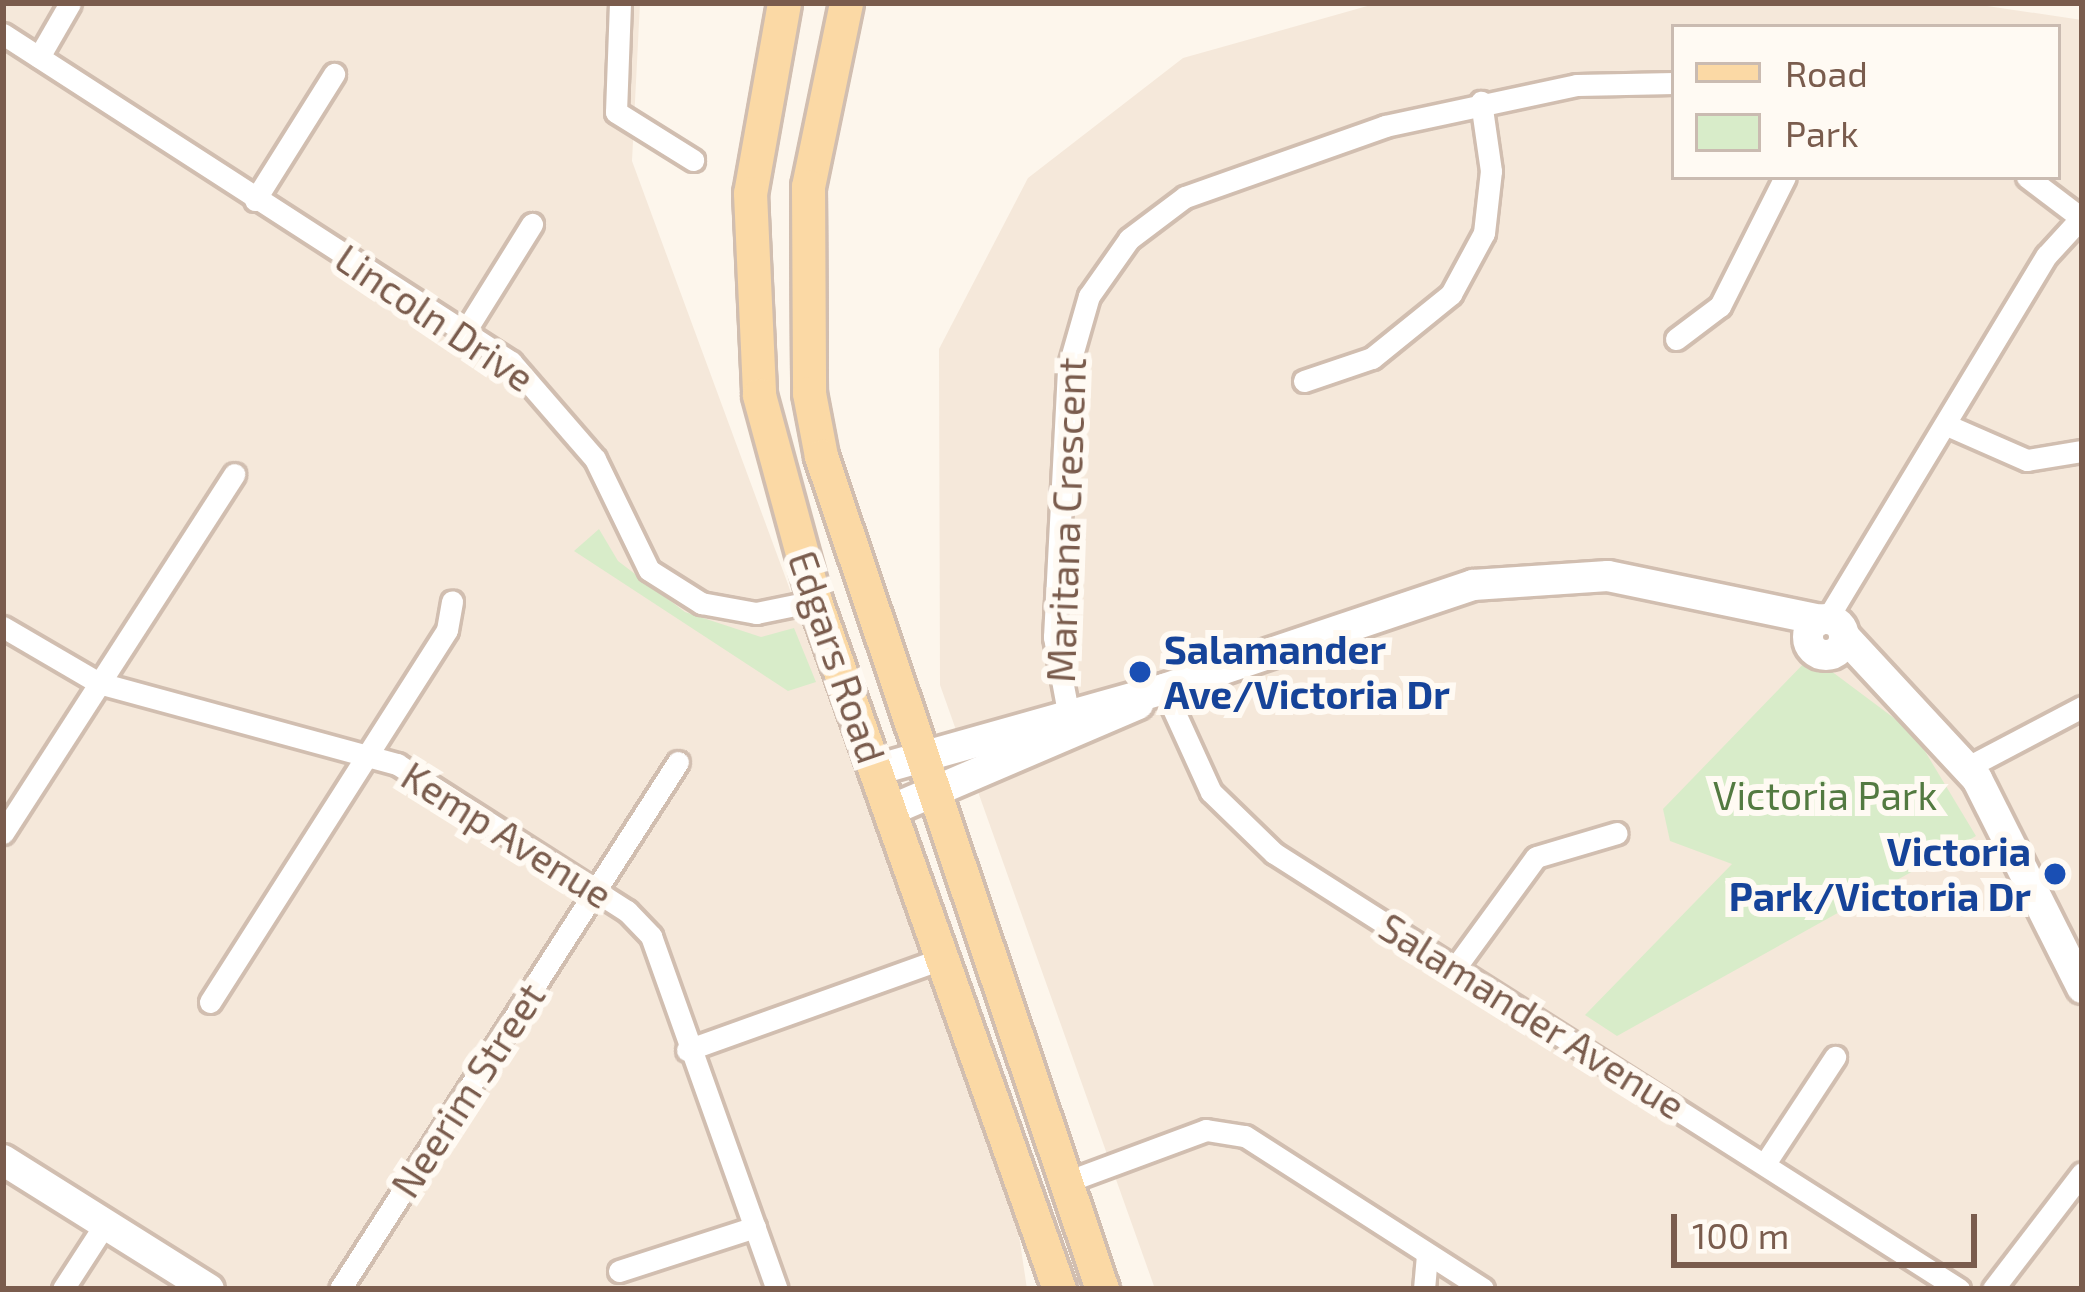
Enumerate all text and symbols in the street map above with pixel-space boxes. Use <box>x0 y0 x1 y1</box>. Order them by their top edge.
legend <box>1671 24 2061 180</box>
text: Road <box>1785 51 1868 94</box>
text: Park <box>1785 111 1859 154</box>
street label: Lincoln Drive <box>327 235 543 401</box>
street label: Maritana Crescent <box>1037 357 1095 683</box>
street label: Edgars Road <box>779 545 895 769</box>
place label: Salamander Ave/Victoria Dr <box>1164 627 1450 718</box>
marker: Salamander Ave/Victoria Dr <box>1127 659 1153 685</box>
street label: Kemp Avenue <box>393 752 621 918</box>
park label: Victoria Park <box>1713 772 1937 818</box>
place label: Victoria Park/Victoria Dr <box>1729 829 2031 920</box>
marker: Victoria Park/Victoria Dr <box>2042 861 2068 887</box>
street label: Salamander Avenue <box>1370 903 1694 1129</box>
street label: Neerim Street <box>381 974 555 1206</box>
scale bar <box>1677 1190 1983 1264</box>
text: 100 m <box>1692 1213 1789 1256</box>

